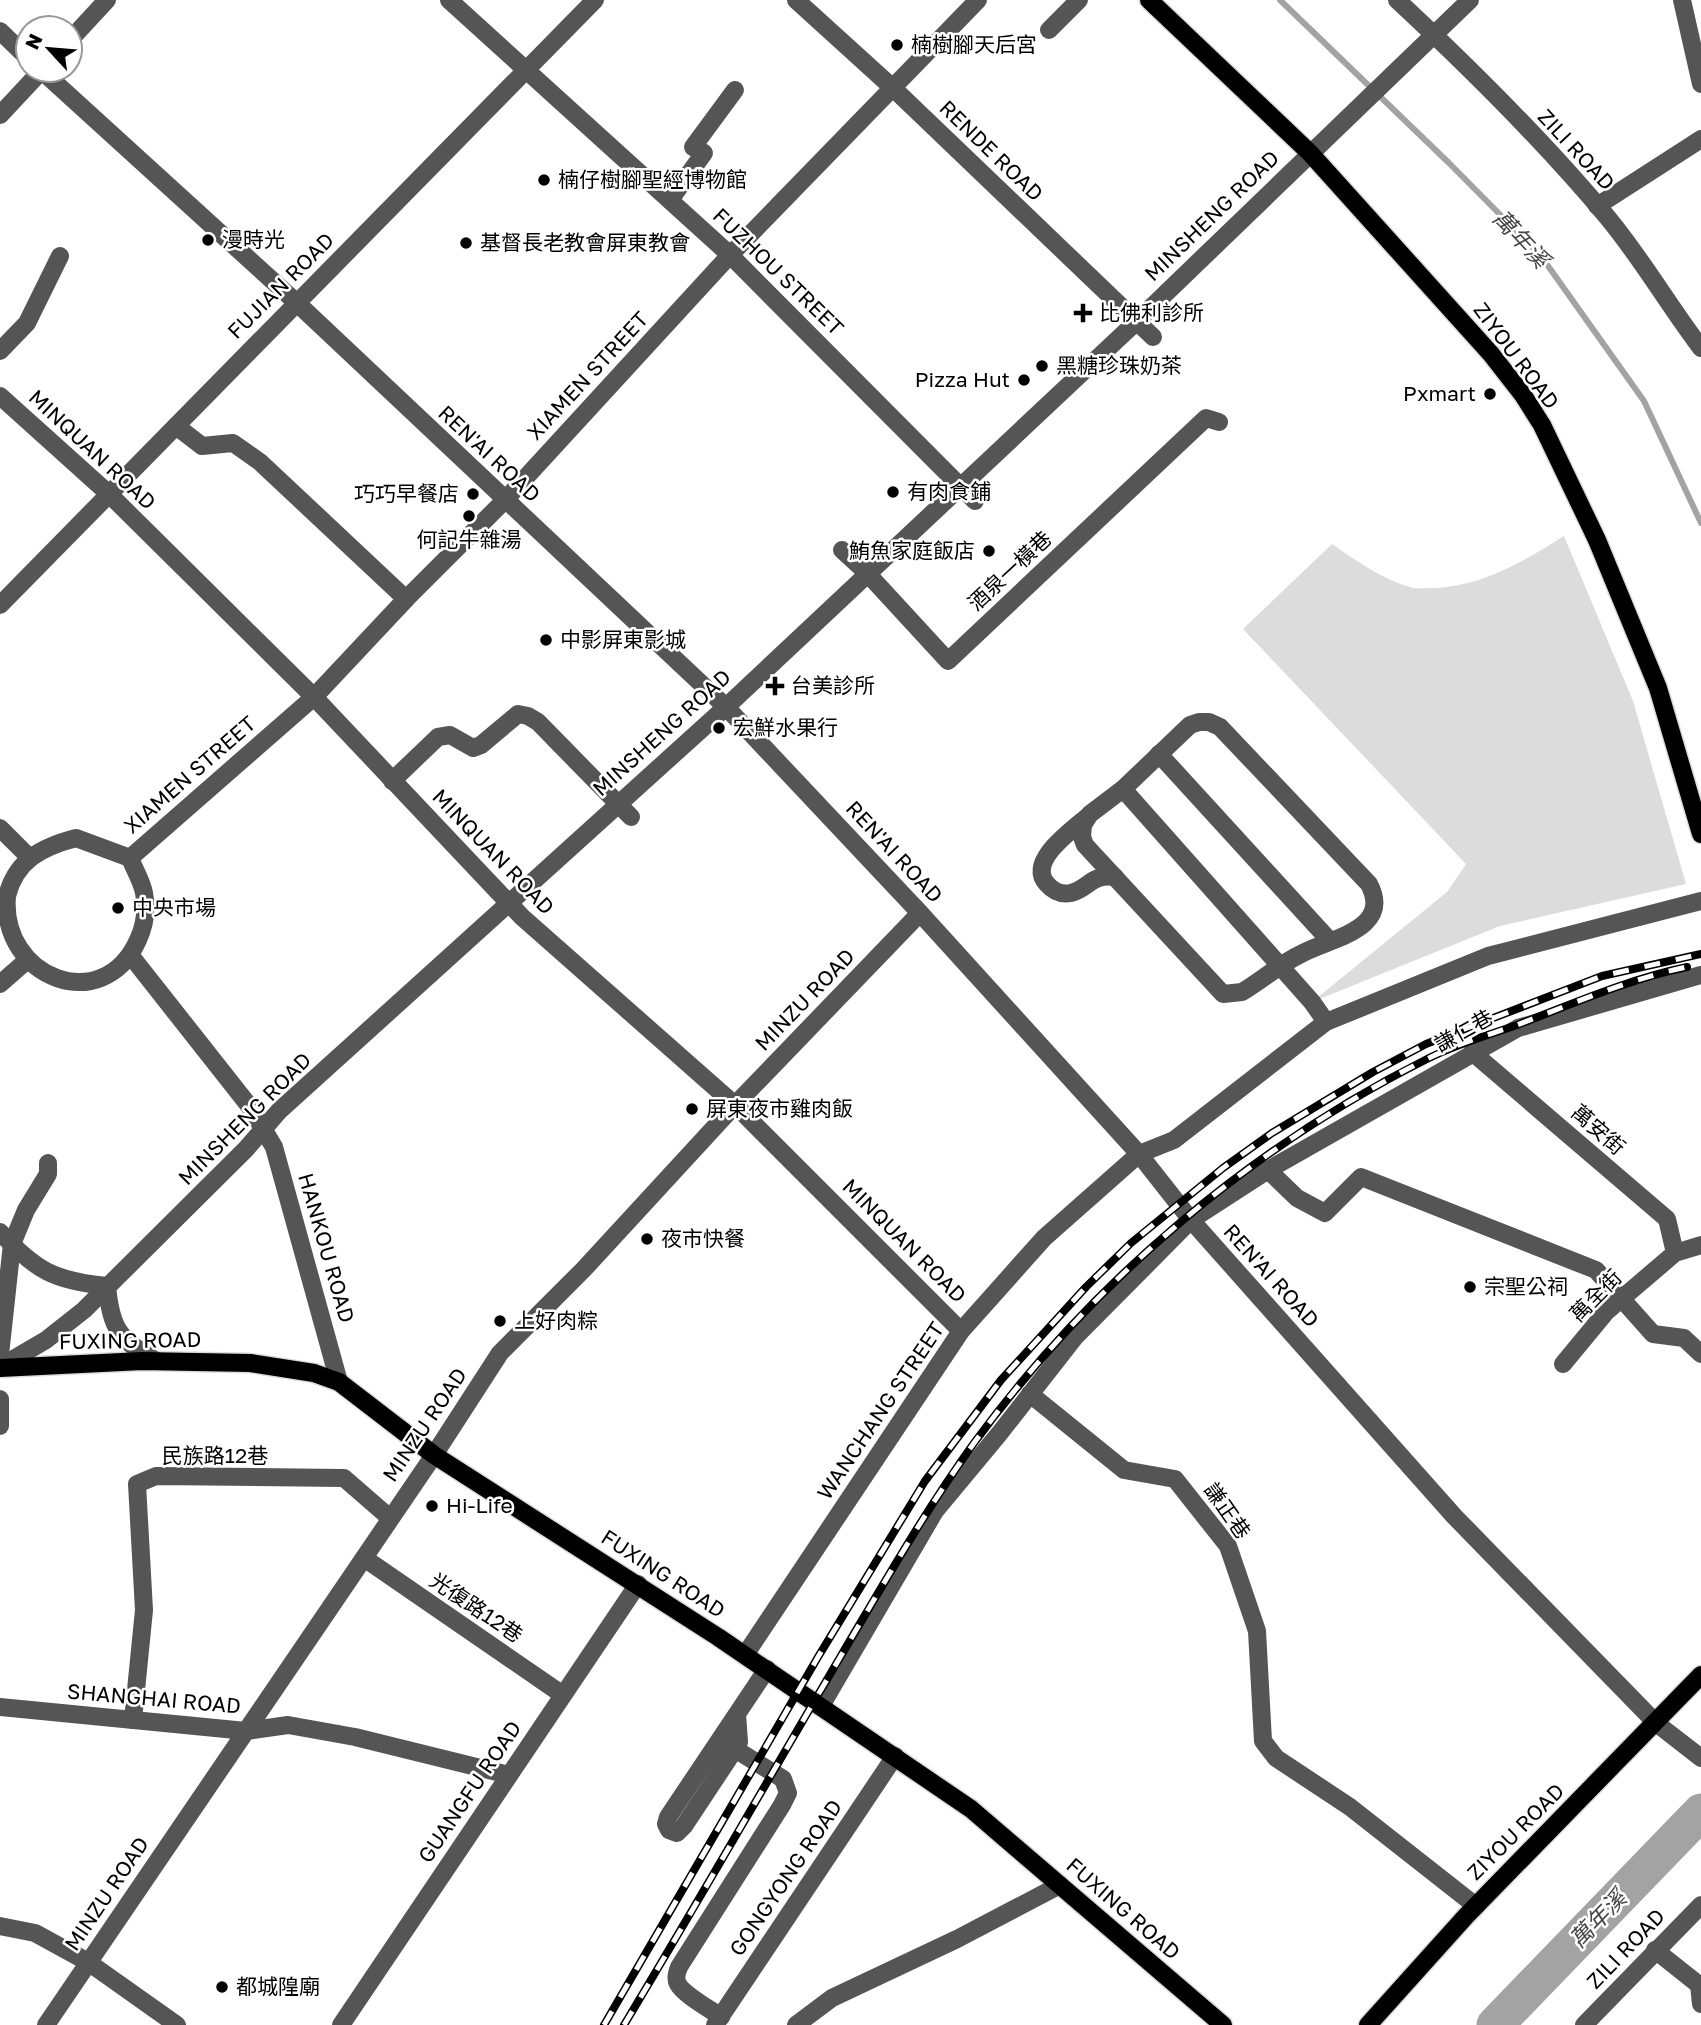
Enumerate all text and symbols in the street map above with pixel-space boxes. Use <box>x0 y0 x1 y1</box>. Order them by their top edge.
north arrow <box>14 14 84 84</box>
text: N <box>20 30 47 53</box>
place label: 楠樹腳天后宮 <box>911 31 1037 57</box>
marker: 楠樹腳天后宮 <box>889 37 905 53</box>
street label: RENDE ROAD <box>934 94 1049 206</box>
street label: ZILI ROAD <box>1533 103 1621 195</box>
street label: MINSHENG ROAD <box>1139 144 1284 286</box>
place label: 楠仔樹腳聖經博物館 <box>558 166 747 192</box>
marker: 楠仔樹腳聖經博物館 <box>536 172 552 188</box>
street label: FUZHOU STREET <box>708 202 850 340</box>
water label: 萬年溪 <box>1488 204 1558 275</box>
place label: 漫時光 <box>222 226 285 252</box>
street label: FUJIAN ROAD <box>222 227 339 344</box>
place label: 基督長老教會屏東教會 <box>480 229 690 255</box>
marker: 漫時光 <box>200 232 216 248</box>
marker: 基督長老教會屏東教會 <box>458 235 474 251</box>
street label: ZIYOU ROAD <box>1468 297 1565 414</box>
place label: 比佛利診所 <box>1099 299 1204 325</box>
marker: 比佛利診所 <box>1073 303 1093 323</box>
street label: XIAMEN STREET <box>521 306 653 445</box>
place label: 黑糖珍珠奶茶 <box>1056 352 1182 378</box>
marker: 黑糖珍珠奶茶 <box>1034 358 1050 374</box>
place label: Pizza Hut <box>915 366 1010 392</box>
marker: Pizza Hut <box>1016 372 1032 388</box>
place label: Pxmart <box>1403 380 1476 406</box>
street label: MINQUAN ROAD <box>24 384 162 515</box>
marker: Pxmart <box>1482 386 1498 402</box>
street label: REN'AI ROAD <box>433 399 546 507</box>
place label: 有肉食鋪 <box>907 478 991 504</box>
place label: 巧巧早餐店 <box>354 480 459 506</box>
marker: 有肉食鋪 <box>885 484 901 500</box>
marker: 巧巧早餐店 <box>465 486 481 502</box>
marker: 何記牛雜湯 <box>461 508 477 524</box>
street label: 酒泉一橫巷 <box>962 525 1057 616</box>
place label: 何記牛雜湯 <box>417 526 522 552</box>
place label: 鮪魚家庭飯店 <box>849 537 975 563</box>
marker: 鮪魚家庭飯店 <box>981 543 997 559</box>
place label: 中影屏東影城 <box>560 626 686 652</box>
marker: 中影屏東影城 <box>538 632 554 648</box>
street label: MINSHENG ROAD <box>587 663 736 801</box>
place label: 台美診所 <box>791 672 875 698</box>
marker: 台美診所 <box>765 676 785 696</box>
street label: XIAMEN STREET <box>118 710 261 839</box>
place label: 宏鮮水果行 <box>733 714 838 740</box>
marker: 宏鮮水果行 <box>711 720 727 736</box>
street label: MINQUAN ROAD <box>427 783 560 919</box>
street label: REN'AI ROAD <box>841 795 949 908</box>
place label: 中央市場 <box>132 894 216 920</box>
marker: 中央市場 <box>110 900 126 916</box>
street label: MINZU ROAD <box>749 943 859 1056</box>
street label: 謙仁巷 <box>1430 1003 1497 1057</box>
street label: MINSHENG ROAD <box>173 1047 316 1190</box>
place label: 屏東夜市雞肉飯 <box>706 1095 853 1121</box>
street label: 萬安街 <box>1566 1099 1631 1160</box>
marker: 屏東夜市雞肉飯 <box>684 1101 700 1117</box>
street label: HANKOU ROAD <box>293 1170 361 1325</box>
street label: MINQUAN ROAD <box>837 1173 972 1308</box>
street label: REN'AI ROAD <box>1219 1218 1325 1332</box>
place label: 夜市快餐 <box>661 1225 745 1251</box>
marker: 夜市快餐 <box>639 1231 655 1247</box>
street label: 萬全街 <box>1564 1264 1627 1327</box>
place label: 宗聖公祠 <box>1484 1273 1568 1299</box>
marker: 宗聖公祠 <box>1462 1279 1478 1295</box>
place label: 上好肉粽 <box>514 1307 598 1333</box>
marker: 上好肉粽 <box>492 1313 508 1329</box>
street label: WANCHANG STREET <box>811 1317 949 1504</box>
street label: FUXING ROAD <box>59 1326 201 1354</box>
street label: MINZU ROAD <box>376 1362 472 1486</box>
street label: 民族路12巷 <box>162 1442 268 1468</box>
street label: 謙正巷 <box>1199 1477 1257 1544</box>
place label: Hi-Life <box>446 1492 513 1518</box>
marker: Hi-Life <box>424 1498 440 1514</box>
street label: FUXING ROAD <box>597 1523 730 1623</box>
street label: 光復路12巷 <box>425 1567 528 1648</box>
street label: SHANGHAI ROAD <box>66 1677 242 1719</box>
street label: GUANGFU ROAD <box>412 1716 526 1867</box>
street label: ZIYOU ROAD <box>1461 1777 1569 1885</box>
street label: GONGYONG ROAD <box>723 1794 847 1961</box>
street label: MINZU ROAD <box>58 1831 154 1955</box>
street label: FUXING ROAD <box>1061 1852 1186 1965</box>
water label: 萬年溪 <box>1563 1882 1633 1953</box>
street label: ZILI ROAD <box>1581 1903 1670 1994</box>
place label: 都城隍廟 <box>236 1973 320 1999</box>
marker: 都城隍廟 <box>214 1979 230 1995</box>

